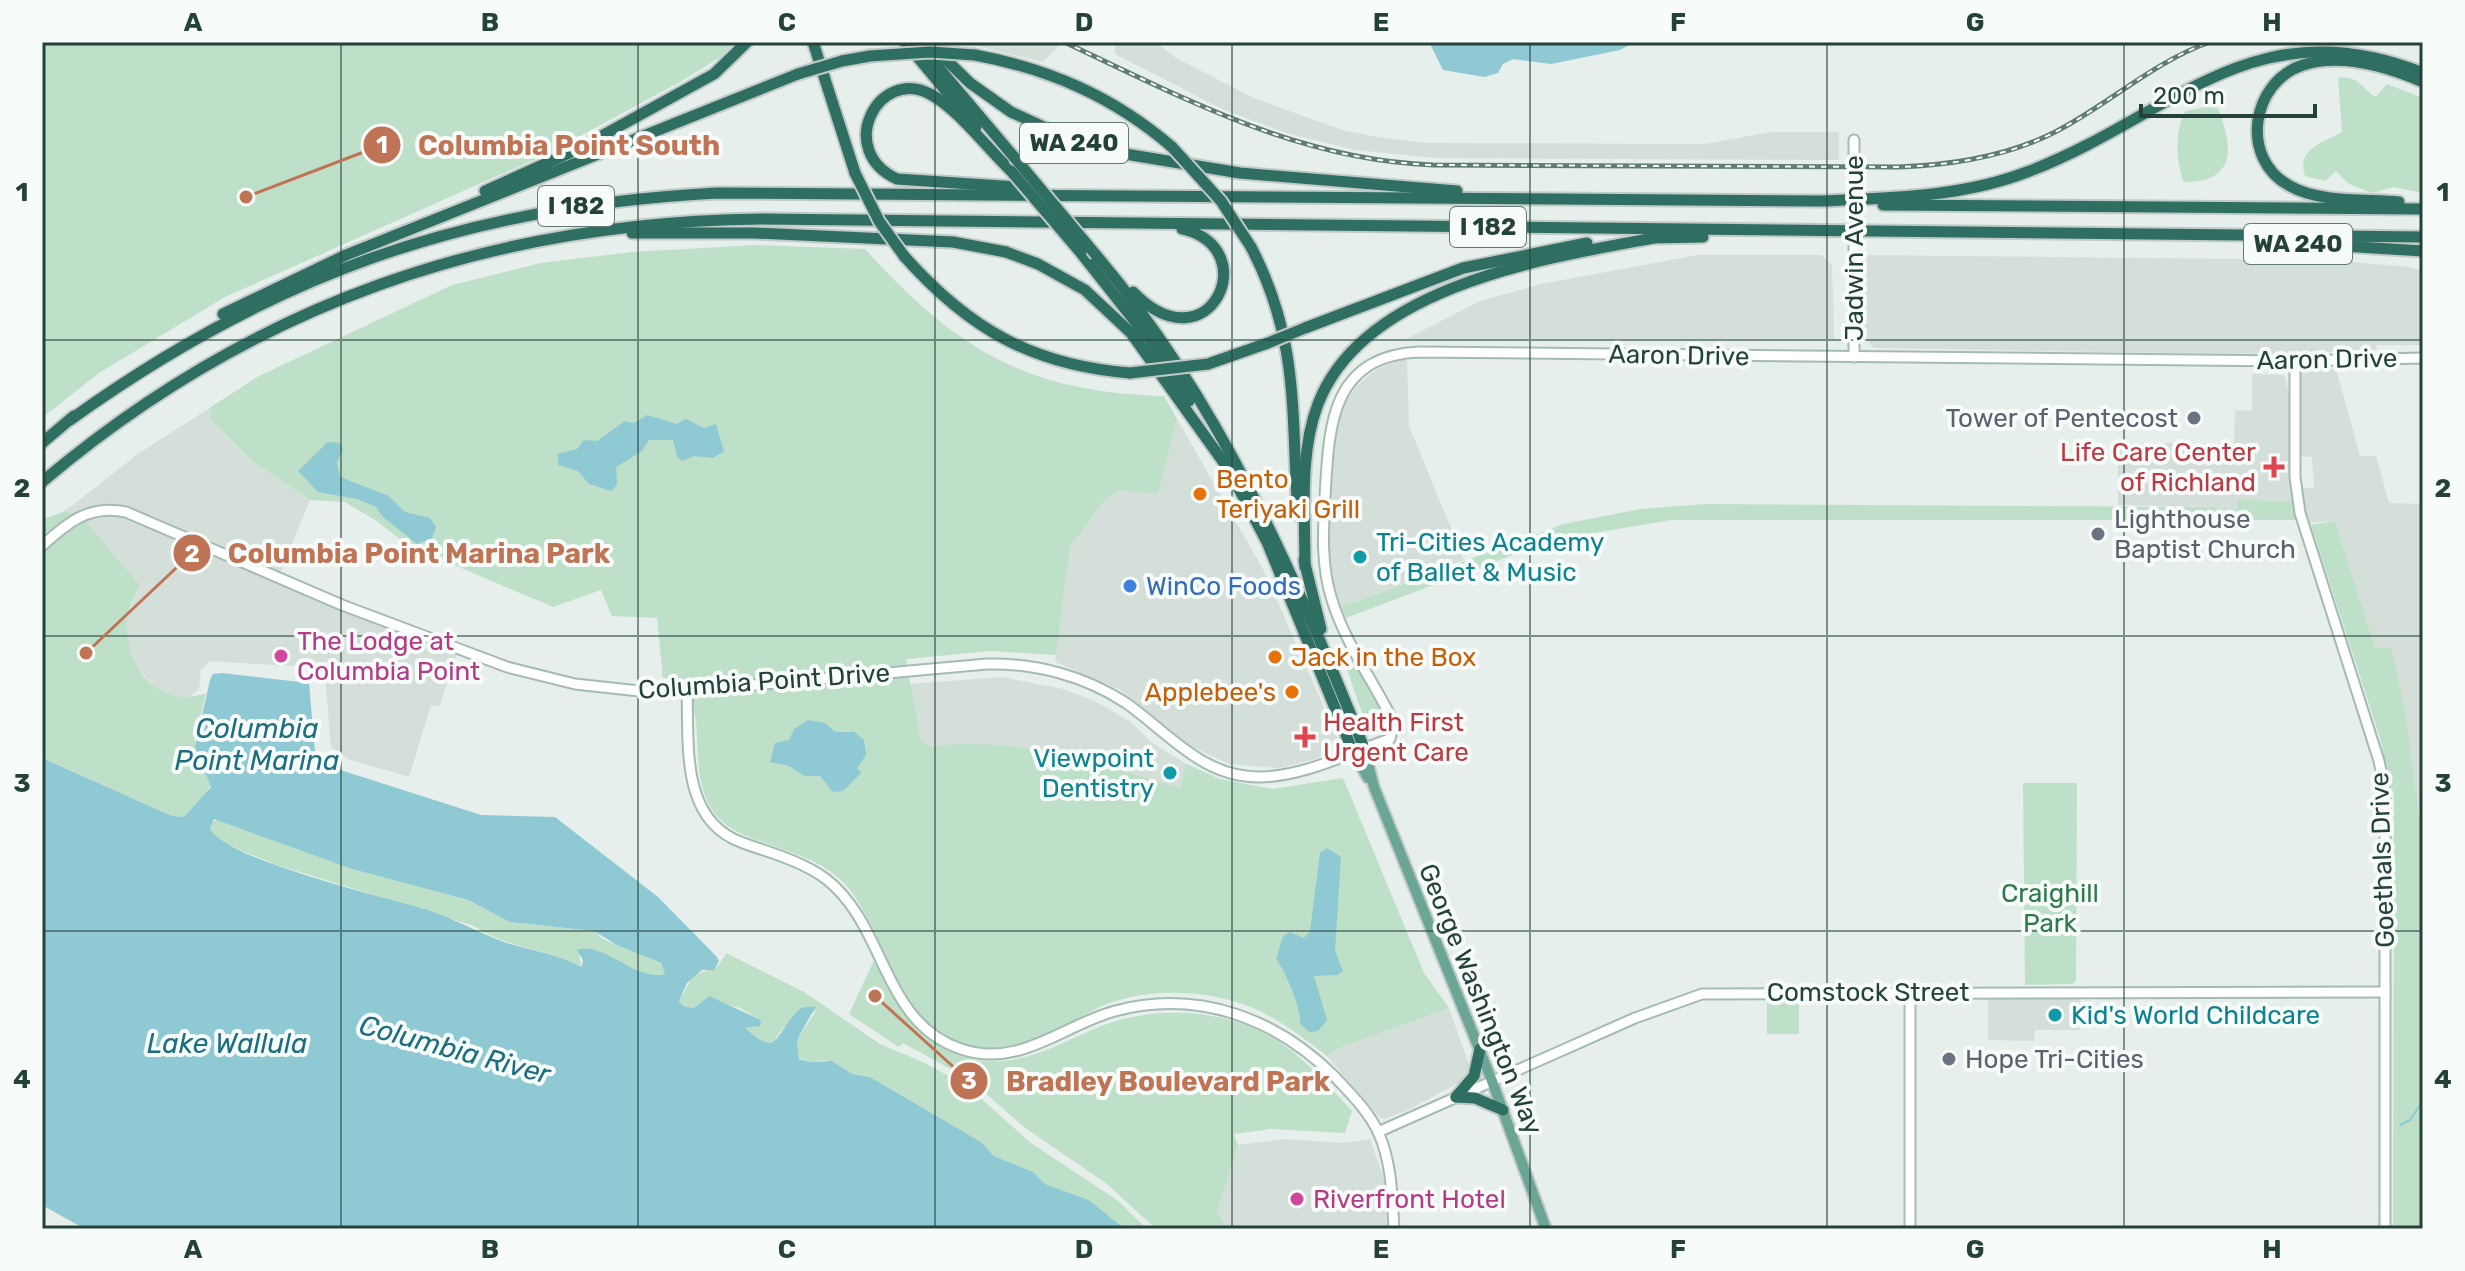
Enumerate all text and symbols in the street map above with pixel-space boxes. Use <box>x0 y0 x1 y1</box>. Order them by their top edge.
text: A <box>184 7 203 38</box>
text: B <box>481 7 499 38</box>
text: C <box>778 7 796 38</box>
text: D <box>1075 7 1093 38</box>
text: E <box>1373 7 1389 38</box>
text: F <box>1670 7 1686 38</box>
text: G <box>1966 7 1984 38</box>
text: H <box>2262 7 2282 38</box>
scale bar <box>2141 68 2315 118</box>
text: 200 m <box>2153 82 2225 110</box>
callout: Columbia Point South <box>362 119 736 171</box>
road number: WA 240 <box>1020 123 1128 163</box>
text: Columbia Point South <box>418 129 720 162</box>
text: 1 <box>376 131 388 159</box>
street label: Jadwin Avenue <box>1839 155 1870 341</box>
text: 1 <box>16 177 28 208</box>
text: 1 <box>2437 177 2449 208</box>
road number: I 182 <box>538 186 614 226</box>
road number: I 182 <box>1450 207 1526 247</box>
road number: WA 240 <box>2244 224 2352 264</box>
street label: Aaron Drive <box>1608 339 1750 372</box>
street label: Aaron Drive <box>2256 343 2398 376</box>
place label: Tower of Pentecost <box>1946 403 2178 434</box>
marker: Tower of Pentecost <box>2185 409 2203 427</box>
place label: Life Care Center of Richland <box>2060 437 2256 498</box>
marker: Life Care Center of Richland <box>2263 456 2285 478</box>
place label: Bento Teriyaki Grill <box>1216 464 1360 525</box>
text: 2 <box>14 473 30 504</box>
text: 2 <box>2435 473 2451 504</box>
marker: Bento Teriyaki Grill <box>1191 485 1209 503</box>
place label: Lighthouse Baptist Church <box>2114 504 2296 565</box>
marker: Lighthouse Baptist Church <box>2089 525 2107 543</box>
callout: Columbia Point Marina Park <box>172 527 627 579</box>
place label: Tri-Cities Academy of Ballet & Music <box>1376 527 1604 588</box>
text: Columbia Point Marina Park <box>228 537 611 570</box>
text: 2 <box>184 540 200 568</box>
marker: Tri-Cities Academy of Ballet & Music <box>1351 548 1369 566</box>
place label: WinCo Foods <box>1146 571 1301 602</box>
marker: WinCo Foods <box>1121 577 1139 595</box>
place label: The Lodge at Columbia Point <box>297 626 480 687</box>
place label: Jack in the Box <box>1291 642 1476 673</box>
marker: The Lodge at Columbia Point <box>272 647 290 665</box>
marker: Jack in the Box <box>1266 648 1284 666</box>
street label: Columbia Point Drive <box>637 657 891 706</box>
place label: Applebee's <box>1144 677 1276 708</box>
marker: Applebee's <box>1283 683 1301 701</box>
place label: Health First Urgent Care <box>1323 707 1469 768</box>
water label: Columbia Point Marina <box>175 712 339 777</box>
marker: Health First Urgent Care <box>1294 726 1316 748</box>
place label: Viewpoint Dentistry <box>1033 743 1154 804</box>
marker: Viewpoint Dentistry <box>1161 764 1179 782</box>
text: 3 <box>13 768 31 799</box>
text: 3 <box>2434 768 2452 799</box>
street label: Goethals Drive <box>2364 772 2401 948</box>
street label: George Washington Way <box>1412 859 1549 1139</box>
park label: Craighill Park <box>2001 878 2099 939</box>
street label: Comstock Street <box>1767 977 1969 1008</box>
place label: Kid's World Childcare <box>2071 1000 2320 1031</box>
marker: Kid's World Childcare <box>2046 1006 2064 1024</box>
water label: Columbia River <box>356 1008 555 1091</box>
water label: Lake Wallula <box>147 1027 307 1060</box>
place label: Hope Tri-Cities <box>1965 1044 2144 1075</box>
marker: Hope Tri-Cities <box>1940 1050 1958 1068</box>
callout: Bradley Boulevard Park <box>949 1055 1346 1107</box>
text: 4 <box>13 1064 31 1095</box>
text: 4 <box>2434 1064 2452 1095</box>
text: Bradley Boulevard Park <box>1006 1065 1331 1098</box>
text: 3 <box>961 1067 977 1095</box>
place label: Riverfront Hotel <box>1313 1184 1506 1215</box>
marker: Riverfront Hotel <box>1288 1190 1306 1208</box>
text: A <box>184 1234 203 1265</box>
text: B <box>481 1234 499 1265</box>
text: C <box>778 1234 796 1265</box>
text: D <box>1075 1234 1093 1265</box>
text: E <box>1373 1234 1389 1265</box>
text: F <box>1670 1234 1686 1265</box>
text: G <box>1966 1234 1984 1265</box>
text: H <box>2262 1234 2282 1265</box>

